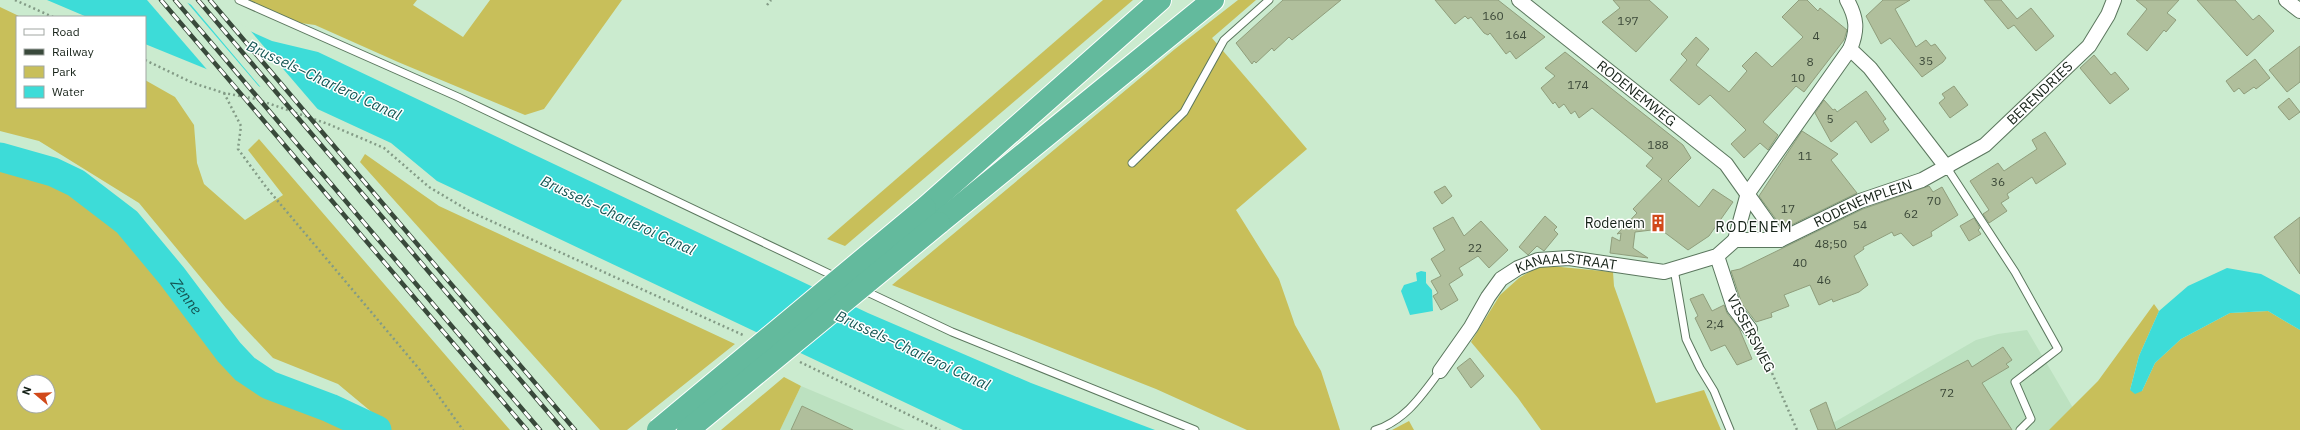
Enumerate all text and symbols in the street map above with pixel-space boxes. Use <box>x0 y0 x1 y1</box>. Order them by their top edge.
house number: 160 <box>1482 8 1504 23</box>
house number: 197 <box>1617 13 1639 28</box>
legend <box>16 16 146 108</box>
text: Road <box>52 24 80 39</box>
house number: 164 <box>1505 27 1527 42</box>
house number: 4 <box>1812 28 1820 43</box>
water label: Brussels–Charleroi Canal <box>244 36 404 124</box>
text: Railway <box>52 44 94 59</box>
house number: 35 <box>1919 53 1933 68</box>
house number: 8 <box>1806 54 1814 69</box>
street label: RODENEMWEG <box>1593 56 1680 130</box>
street label: BERENDRIES <box>2003 57 2077 129</box>
text: Park <box>52 64 77 79</box>
house number: 10 <box>1791 70 1805 85</box>
house number: 174 <box>1567 77 1589 92</box>
text: Water <box>52 84 85 99</box>
house number: 5 <box>1826 111 1834 126</box>
house number: 188 <box>1647 137 1669 152</box>
house number: 11 <box>1798 148 1812 163</box>
water label: Brussels–Charleroi Canal <box>538 171 698 259</box>
house number: 36 <box>1991 174 2005 189</box>
street label: RODENEMPLEIN <box>1811 175 1914 231</box>
house number: 70 <box>1927 193 1941 208</box>
house number: 17 <box>1781 201 1795 216</box>
house number: 62 <box>1904 206 1918 221</box>
building icon: Rodenem <box>1648 213 1668 233</box>
place label: Rodenem <box>1585 214 1645 232</box>
district label: RODENEM <box>1715 217 1793 236</box>
house number: 54 <box>1853 217 1867 232</box>
house number: 48;50 <box>1815 236 1847 251</box>
house number: 22 <box>1468 240 1482 255</box>
street label: KANAALSTRAAT <box>1512 249 1618 277</box>
house number: 40 <box>1793 255 1807 270</box>
house number: 46 <box>1817 272 1831 287</box>
water label: Zenne <box>167 273 207 318</box>
street label: VISSERSWEG <box>1723 291 1779 375</box>
water label: Brussels–Charleroi Canal <box>833 306 993 394</box>
house number: 2;4 <box>1706 316 1724 331</box>
north arrow <box>16 374 56 414</box>
text: N <box>19 385 34 397</box>
house number: 72 <box>1940 385 1954 400</box>

